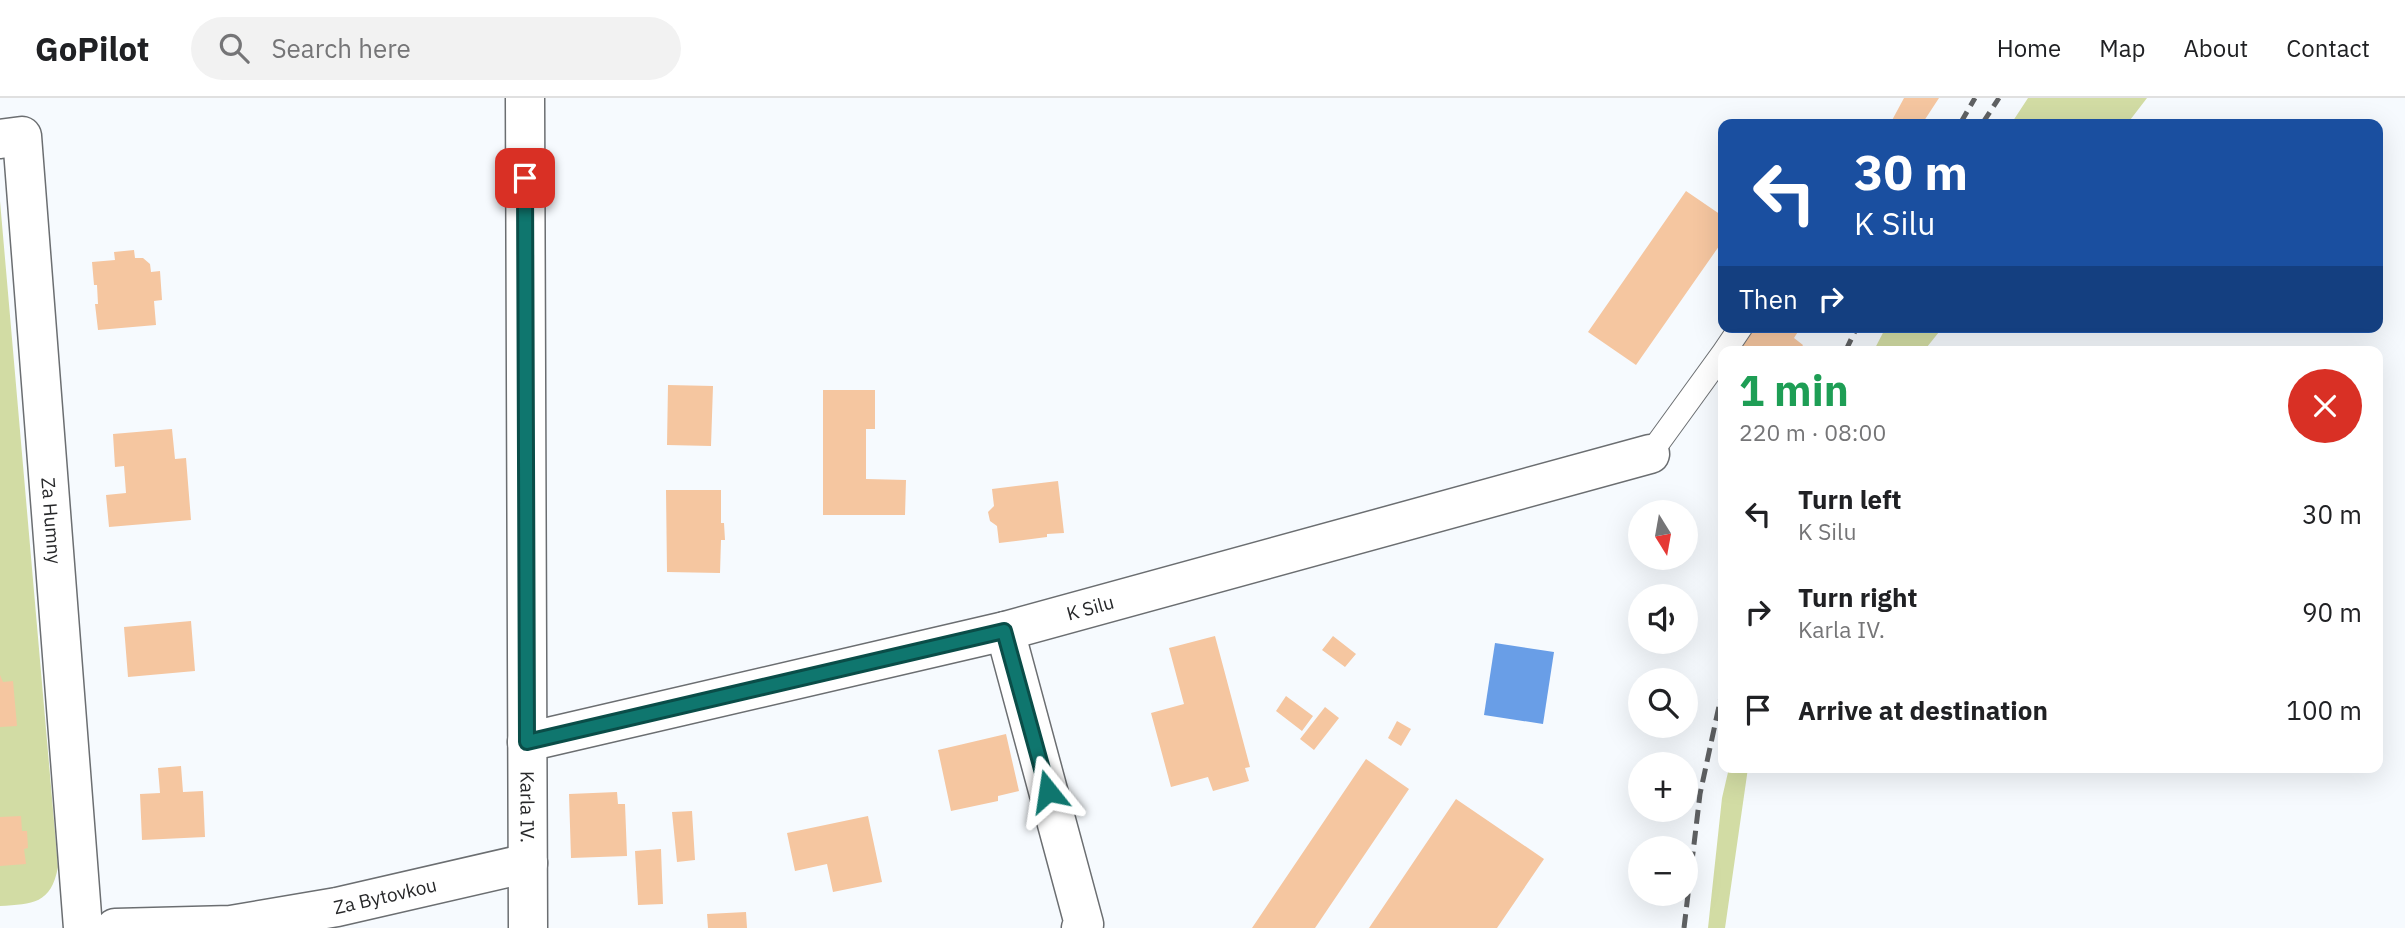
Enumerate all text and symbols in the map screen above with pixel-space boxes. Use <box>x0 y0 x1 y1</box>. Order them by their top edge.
search box <box>191 17 681 80</box>
text: GoPilot <box>35 27 149 70</box>
icon: search <box>215 29 253 67</box>
text: Search here <box>271 31 411 65</box>
text: Home <box>1997 32 2061 64</box>
text: Map <box>2099 32 2145 64</box>
text: About <box>2183 32 2248 64</box>
text: Contact <box>2286 32 2370 64</box>
text: 30 m <box>1854 140 1968 203</box>
icon: left <box>1739 147 1830 238</box>
pin <box>495 148 555 208</box>
icon: arrive <box>506 159 544 197</box>
text: K Silu <box>1854 202 1935 244</box>
icon: right <box>1812 280 1850 318</box>
text: Then <box>1739 282 1798 316</box>
text: 1 min <box>1739 363 1849 418</box>
button: close <box>2288 369 2362 443</box>
text: 220 m · 08:00 <box>1739 417 1886 447</box>
street label: Za Humny <box>36 477 67 565</box>
text: Turn left <box>1798 482 1901 516</box>
icon: left <box>1739 495 1777 533</box>
text: 30 m <box>2302 497 2362 531</box>
north arrow <box>1628 500 1698 570</box>
map controls <box>1628 500 1698 906</box>
text: K Silu <box>1798 516 1856 546</box>
text: Turn right <box>1798 580 1917 614</box>
button: sound <box>1628 584 1698 654</box>
street label: K Silu <box>1064 590 1117 626</box>
icon: right <box>1739 593 1777 631</box>
text: 90 m <box>2302 595 2362 629</box>
text: Karla IV. <box>1798 614 1885 644</box>
button: search <box>1628 668 1698 738</box>
icon: arrive <box>1739 691 1777 729</box>
text: Arrive at destination <box>1798 693 2048 727</box>
text: 100 m <box>2286 693 2362 727</box>
button: + <box>1628 752 1698 822</box>
position arrow <box>1011 754 1085 828</box>
street label: Karla IV. <box>515 771 540 843</box>
button: − <box>1628 836 1698 906</box>
street label: Za Bytovkou <box>331 872 439 919</box>

